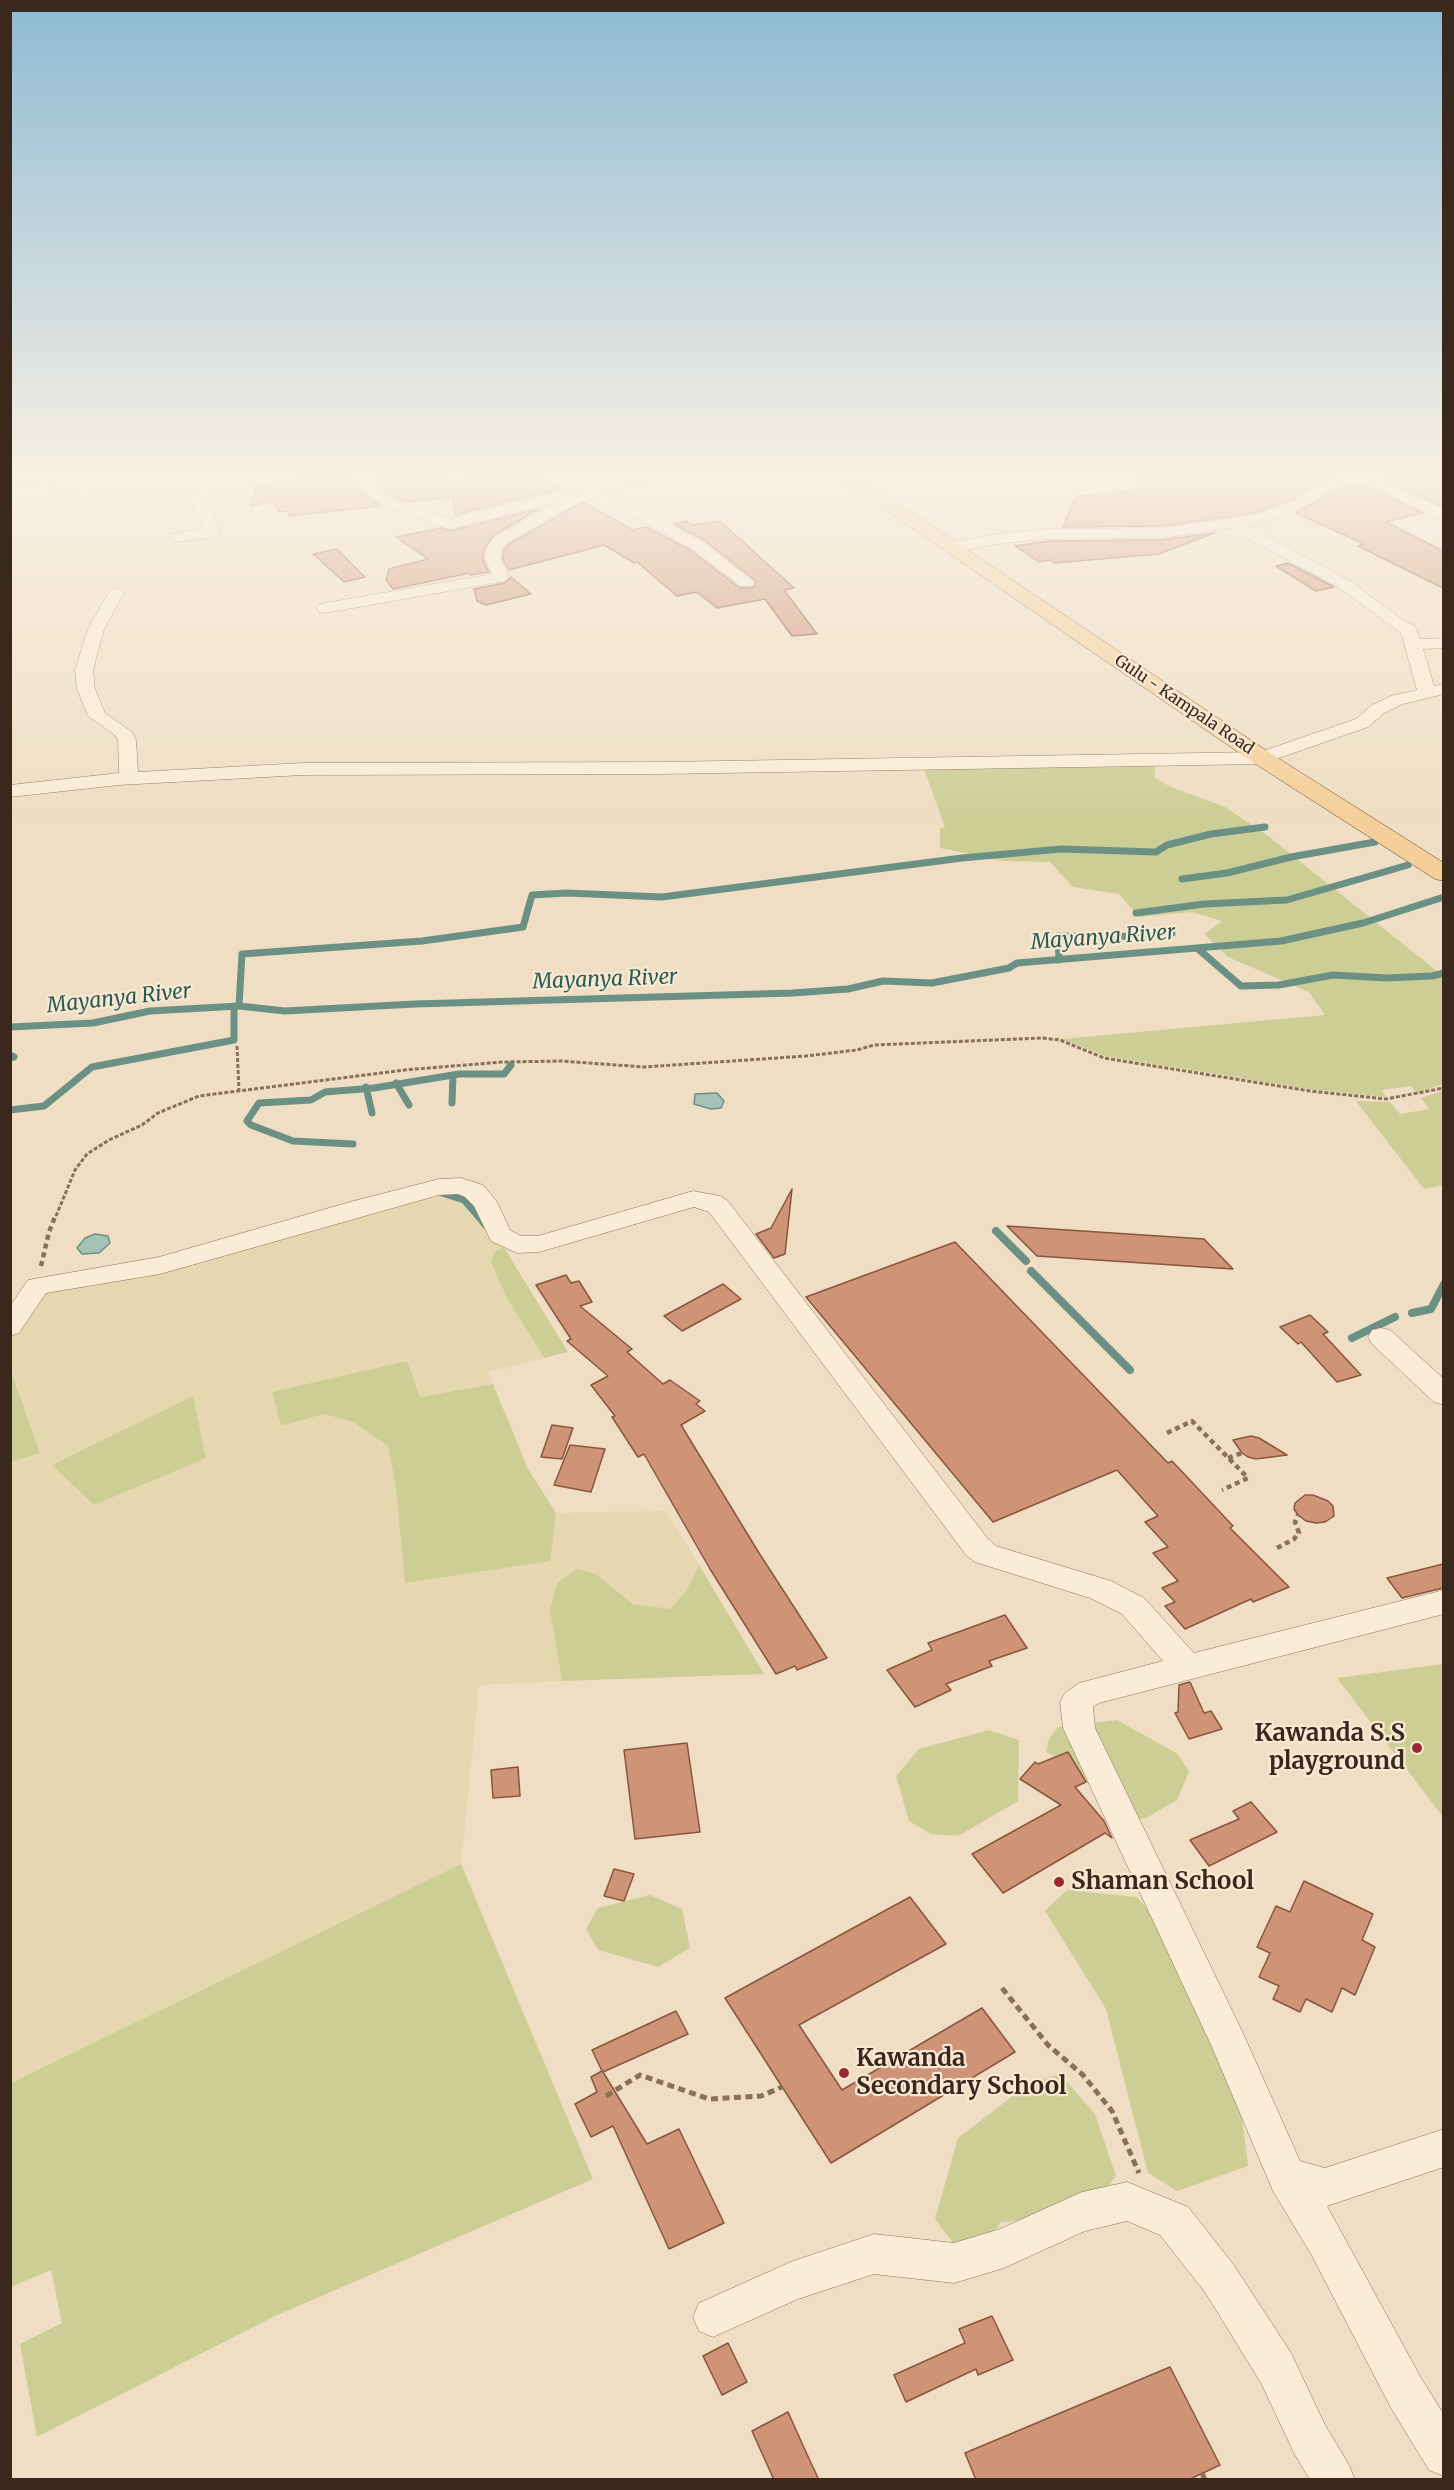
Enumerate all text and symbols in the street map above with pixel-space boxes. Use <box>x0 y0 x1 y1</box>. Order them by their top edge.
street label: Gulu - Kampala Road <box>1111 651 1257 759</box>
water label: Mayanya River <box>1030 920 1176 956</box>
water label: Mayanya River <box>532 965 678 995</box>
water label: Mayanya River <box>46 979 192 1019</box>
place label: Kawanda S.S playground <box>1255 1720 1405 1776</box>
marker: Kawanda S.S playground <box>1410 1741 1424 1755</box>
place label: Shaman School <box>1071 1868 1254 1896</box>
marker: Shaman School <box>1052 1875 1066 1889</box>
place label: Kawanda Secondary School <box>856 2045 1067 2101</box>
marker: Kawanda Secondary School <box>837 2066 851 2080</box>

